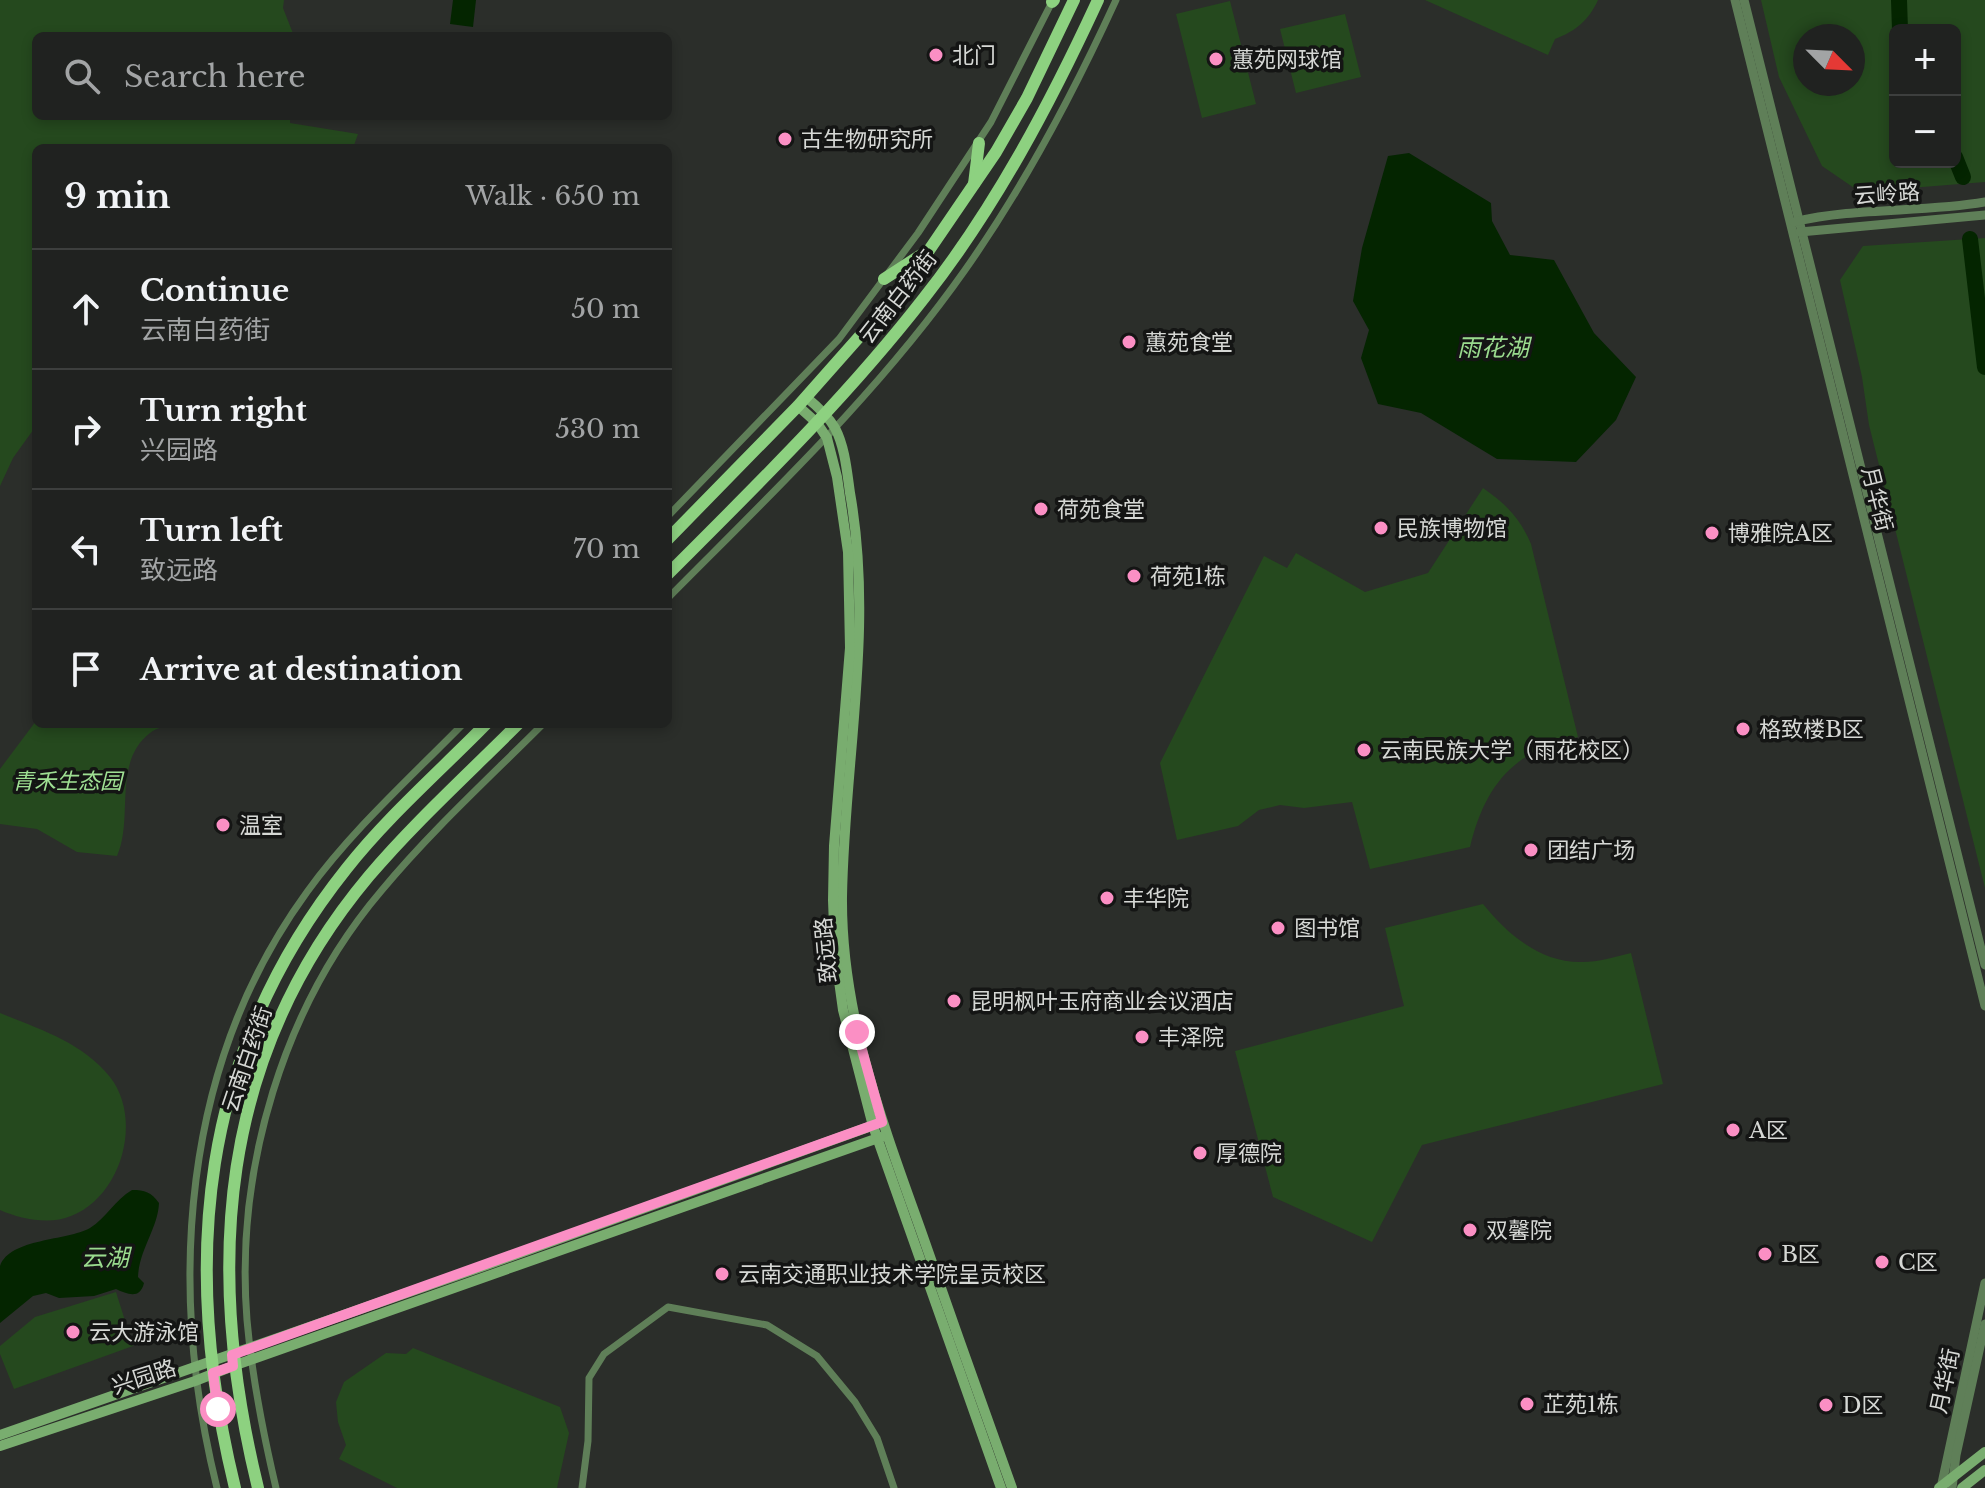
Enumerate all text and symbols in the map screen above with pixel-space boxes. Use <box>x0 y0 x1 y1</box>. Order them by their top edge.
north arrow <box>1793 24 1865 96</box>
map controls <box>1889 24 1961 168</box>
button: + <box>1889 24 1961 96</box>
search box <box>32 32 672 120</box>
place label: 北门 <box>952 42 996 69</box>
marker: 北门 <box>927 46 945 64</box>
place label: 蕙苑网球馆 <box>1232 46 1342 73</box>
marker: 蕙苑网球馆 <box>1207 50 1225 68</box>
icon: search <box>60 54 104 98</box>
text: Search here <box>124 58 305 95</box>
button: − <box>1889 96 1961 168</box>
place label: 古生物研究所 <box>801 126 933 153</box>
marker: 古生物研究所 <box>776 130 794 148</box>
text: 9 min <box>64 175 171 217</box>
street label: 云岭路 <box>1853 178 1921 210</box>
text: Walk · 650 m <box>465 180 640 212</box>
street label: 云南白药街 <box>853 245 943 349</box>
text: Continue <box>140 272 289 309</box>
icon: ahead <box>64 287 108 331</box>
text: 50 m <box>571 293 640 325</box>
text: 云南白药街 <box>140 314 270 346</box>
place label: 蕙苑食堂 <box>1145 329 1233 356</box>
marker: 蕙苑食堂 <box>1120 333 1138 351</box>
water label: 雨花湖 <box>1457 333 1533 362</box>
text: Turn right <box>140 392 307 429</box>
icon: right <box>64 407 108 451</box>
text: 530 m <box>555 413 640 445</box>
text: 兴园路 <box>140 434 218 466</box>
street label: 月华街 <box>1856 464 1898 534</box>
place label: 荷苑食堂 <box>1057 496 1145 523</box>
marker: 荷苑食堂 <box>1032 500 1050 518</box>
text: Turn left <box>140 512 283 549</box>
place label: 民族博物馆 <box>1397 515 1507 542</box>
marker: 民族博物馆 <box>1372 519 1390 537</box>
place label: 博雅院A区 <box>1728 520 1833 547</box>
marker: 博雅院A区 <box>1703 524 1721 542</box>
icon: left <box>64 527 108 571</box>
text: 70 m <box>573 533 640 565</box>
text: 致远路 <box>140 554 218 586</box>
place label: 荷苑1栋 <box>1150 563 1226 590</box>
marker: 荷苑1栋 <box>1125 567 1143 585</box>
icon: arrive <box>64 647 108 691</box>
text: Arrive at destination <box>140 651 463 688</box>
place label: 格致楼B区 <box>1759 716 1864 743</box>
marker: 格致楼B区 <box>1734 720 1752 738</box>
place label: 云南民族大学（雨花校区） <box>1380 737 1644 764</box>
marker: 云南民族大学（雨花校区） <box>1355 741 1373 759</box>
park label: 青禾生态园 <box>12 768 125 795</box>
place label: 温室 <box>239 812 283 839</box>
marker: 温室 <box>214 816 232 834</box>
place label: 团结广场 <box>1547 837 1635 864</box>
marker: 团结广场 <box>1522 841 1540 859</box>
place label: 丰华院 <box>1123 885 1189 912</box>
marker: 丰华院 <box>1098 889 1116 907</box>
place label: 图书馆 <box>1294 915 1360 942</box>
street label: 致远路 <box>810 916 842 984</box>
marker: 图书馆 <box>1269 919 1287 937</box>
place label: 昆明枫叶玉府商业会议酒店 <box>970 988 1234 1015</box>
marker: 昆明枫叶玉府商业会议酒店 <box>945 992 963 1010</box>
street label: 云南白药街 <box>216 1003 278 1115</box>
route end <box>839 1014 875 1050</box>
place label: 丰泽院 <box>1158 1024 1224 1051</box>
marker: 丰泽院 <box>1133 1028 1151 1046</box>
place label: A区 <box>1748 1117 1788 1144</box>
marker: A区 <box>1724 1121 1742 1139</box>
place label: 厚德院 <box>1216 1140 1282 1167</box>
marker: 厚德院 <box>1191 1144 1209 1162</box>
place label: 双馨院 <box>1486 1217 1552 1244</box>
marker: 双馨院 <box>1461 1221 1479 1239</box>
place label: B区 <box>1781 1241 1820 1268</box>
water label: 云湖 <box>81 1243 133 1272</box>
marker: B区 <box>1756 1245 1774 1263</box>
place label: C区 <box>1898 1249 1938 1276</box>
marker: C区 <box>1873 1253 1891 1271</box>
place label: 云南交通职业技术学院呈贡校区 <box>738 1261 1046 1288</box>
marker: 云南交通职业技术学院呈贡校区 <box>713 1265 731 1283</box>
place label: 云大游泳馆 <box>89 1319 199 1346</box>
marker: 云大游泳馆 <box>64 1323 82 1341</box>
street label: 月华街 <box>1925 1346 1965 1416</box>
street label: 兴园路 <box>108 1354 180 1400</box>
route start <box>200 1391 236 1427</box>
place label: 芷苑1栋 <box>1543 1391 1619 1418</box>
place label: D区 <box>1842 1392 1883 1419</box>
marker: 芷苑1栋 <box>1518 1395 1536 1413</box>
marker: D区 <box>1817 1396 1835 1414</box>

